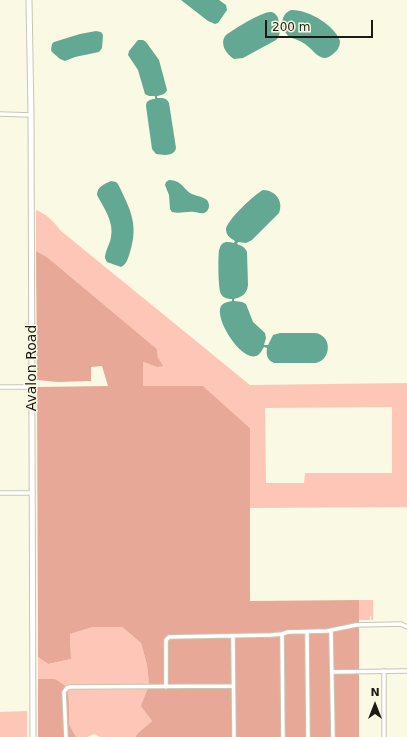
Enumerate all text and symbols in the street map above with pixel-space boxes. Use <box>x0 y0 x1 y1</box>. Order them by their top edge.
scale bar <box>267 12 375 38</box>
text: 200 m <box>272 20 310 34</box>
street label: Avalon Road <box>24 325 40 411</box>
north arrow <box>355 685 395 725</box>
text: N <box>370 686 380 699</box>

